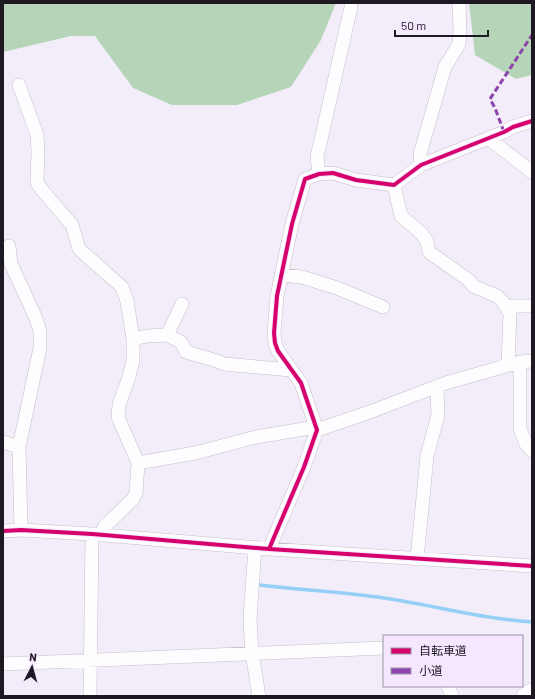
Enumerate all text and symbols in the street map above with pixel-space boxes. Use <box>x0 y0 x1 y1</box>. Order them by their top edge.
scale bar <box>395 12 488 38</box>
text: 50 m <box>401 18 426 32</box>
legend <box>383 635 523 687</box>
text: 自転車道 <box>419 643 467 657</box>
north arrow <box>12 647 52 687</box>
text: N <box>29 650 37 663</box>
text: 小道 <box>419 663 443 677</box>

